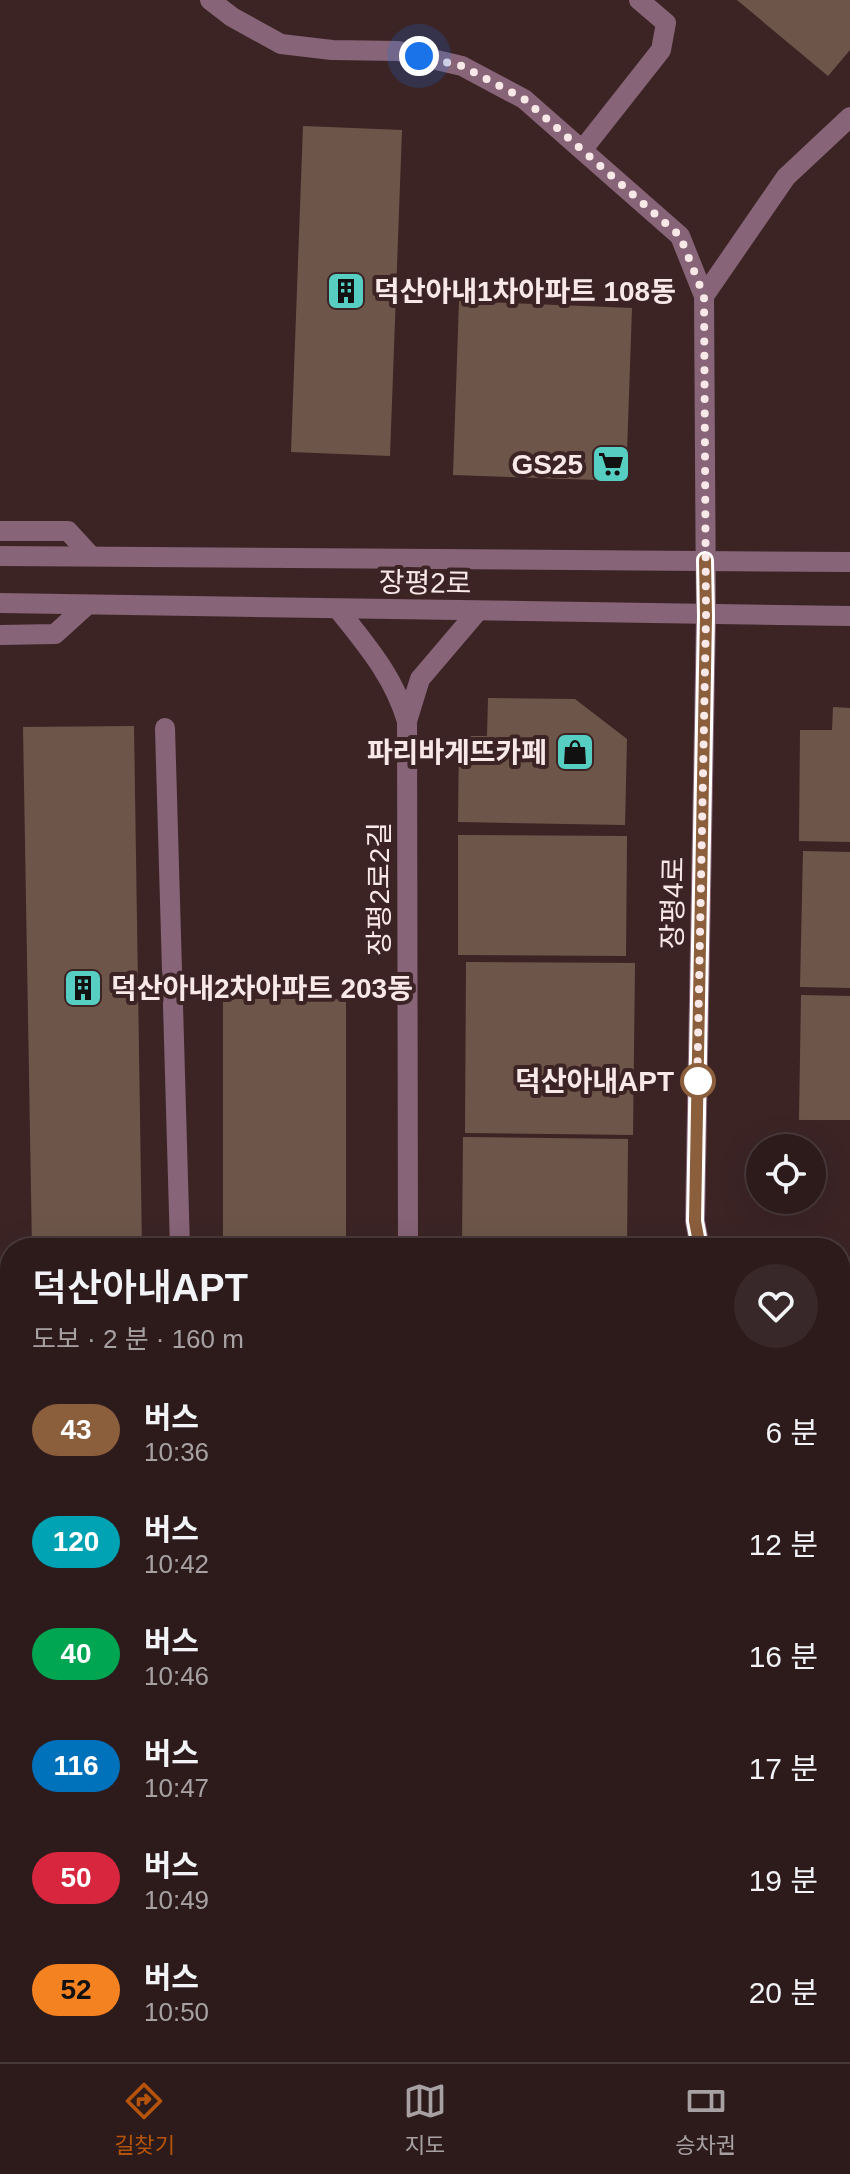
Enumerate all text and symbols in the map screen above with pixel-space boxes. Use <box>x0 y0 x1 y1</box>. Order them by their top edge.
your location <box>399 36 439 76</box>
building icon: 덕산아내1차아파트 108동 <box>325 270 367 312</box>
place label: 덕산아내1차아파트 108동 <box>374 276 676 307</box>
supermarket icon: GS25 <box>590 443 632 485</box>
place label: GS25 <box>511 449 583 480</box>
street label: 장평2로 <box>378 567 472 599</box>
shop icon: 파리바게뜨카페 <box>554 731 596 773</box>
place label: 파리바게뜨카페 <box>367 737 547 768</box>
street label: 장평2로2길 <box>364 822 395 956</box>
street label: 장평4로 <box>657 856 689 950</box>
building icon: 덕산아내2차아파트 203동 <box>62 967 104 1009</box>
place label: 덕산아내2차아파트 203동 <box>111 973 413 1004</box>
marker: 덕산아내APT <box>681 1064 715 1098</box>
place label: 덕산아내APT <box>515 1066 674 1097</box>
map controls <box>746 1134 826 1214</box>
button: locate <box>746 1134 826 1214</box>
button: heart <box>734 1264 818 1348</box>
text: 덕산아내APT <box>32 1267 248 1309</box>
text: 도보 · 2 분 · 160 m <box>32 1324 244 1354</box>
text: 버스 <box>144 1401 199 1434</box>
text: 43 <box>60 1414 92 1445</box>
text: 6 분 <box>765 1416 818 1449</box>
text: 10:36 <box>144 1437 209 1467</box>
text: 버스 <box>144 1513 199 1546</box>
text: 120 <box>53 1526 99 1557</box>
text: 12 분 <box>749 1528 818 1561</box>
text: 10:42 <box>144 1549 209 1579</box>
text: 버스 <box>144 1625 199 1658</box>
text: 40 <box>60 1638 92 1669</box>
text: 16 분 <box>749 1640 818 1673</box>
text: 10:46 <box>144 1661 209 1691</box>
text: 버스 <box>144 1737 199 1770</box>
text: 116 <box>53 1750 99 1781</box>
text: 17 분 <box>749 1752 818 1785</box>
text: 10:47 <box>144 1773 209 1803</box>
text: 버스 <box>144 1849 199 1882</box>
text: 50 <box>60 1862 92 1893</box>
text: 19 분 <box>749 1864 818 1897</box>
text: 10:49 <box>144 1885 209 1915</box>
text: 버스 <box>144 1961 199 1994</box>
text: 52 <box>60 1974 92 2005</box>
text: 20 분 <box>749 1976 818 2009</box>
text: 10:50 <box>144 1997 209 2027</box>
tab: 길찾기 <box>114 2079 175 2159</box>
tab: 지도 <box>403 2079 447 2159</box>
tab: 승차권 <box>675 2079 736 2159</box>

